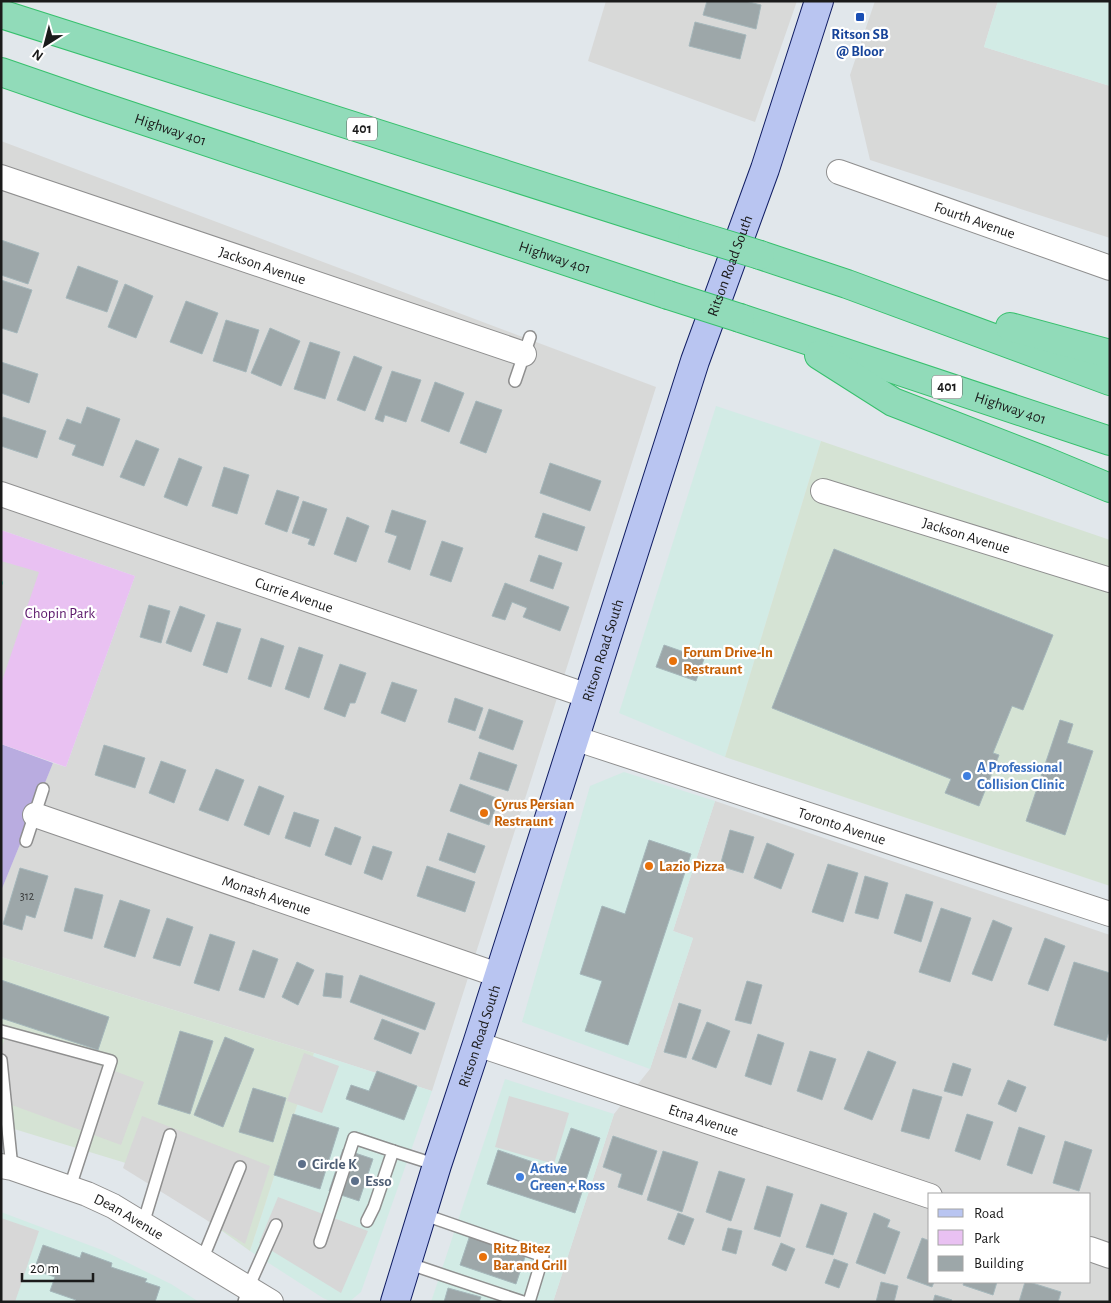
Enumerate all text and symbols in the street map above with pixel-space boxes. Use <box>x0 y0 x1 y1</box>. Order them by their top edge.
marker: Ritson SB @ Bloor <box>854 11 866 23</box>
north arrow <box>20 20 70 70</box>
place label: Ritson SB @ Bloor <box>831 27 889 59</box>
text: N <box>30 46 46 63</box>
street label: Highway 401 <box>133 111 208 148</box>
road number: 401 <box>347 118 377 140</box>
street label: Fourth Avenue <box>932 199 1017 241</box>
street label: Ritson Road South <box>704 213 755 318</box>
street label: Highway 401 <box>517 238 593 276</box>
street label: Jackson Avenue <box>217 244 308 287</box>
road number: 401 <box>932 376 962 398</box>
street label: Highway 401 <box>973 389 1048 427</box>
street label: Jackson Avenue <box>921 515 1012 556</box>
street label: Currie Avenue <box>253 574 335 615</box>
street label: Ritson Road South <box>579 597 626 703</box>
park label: Chopin Park <box>25 606 95 621</box>
place label: Forum Drive-In Restraunt <box>683 645 773 677</box>
marker: Forum Drive-In Restraunt <box>667 655 679 667</box>
place label: A Professional Collision Clinic <box>977 760 1064 792</box>
marker: A Professional Collision Clinic <box>961 770 973 782</box>
place label: Cyrus Persian Restraunt <box>494 797 574 829</box>
street label: Toronto Avenue <box>796 805 888 847</box>
marker: Cyrus Persian Restraunt <box>478 807 490 819</box>
place label: Lazio Pizza <box>659 859 725 874</box>
marker: Lazio Pizza <box>643 860 655 872</box>
street label: Monash Avenue <box>220 873 313 917</box>
house number: 312 <box>20 890 35 902</box>
street label: Ritson Road South <box>456 983 503 1089</box>
street label: Etna Avenue <box>667 1101 740 1139</box>
place label: Circle K <box>312 1157 357 1172</box>
marker: Circle K <box>296 1158 308 1170</box>
place label: Active Green + Ross <box>530 1161 605 1193</box>
marker: Active Green + Ross <box>514 1171 526 1183</box>
place label: Esso <box>365 1174 392 1189</box>
marker: Esso <box>349 1175 361 1187</box>
street label: Dean Avenue <box>92 1191 166 1242</box>
legend <box>928 1193 1091 1283</box>
text: Road <box>974 1206 1004 1221</box>
text: Park <box>974 1231 1000 1246</box>
place label: Ritz Bitez Bar and Grill <box>493 1241 567 1273</box>
scale bar <box>22 1250 94 1282</box>
marker: Ritz Bitez Bar and Grill <box>477 1251 489 1263</box>
text: Building <box>974 1256 1024 1271</box>
text: 20 m <box>30 1261 59 1276</box>

